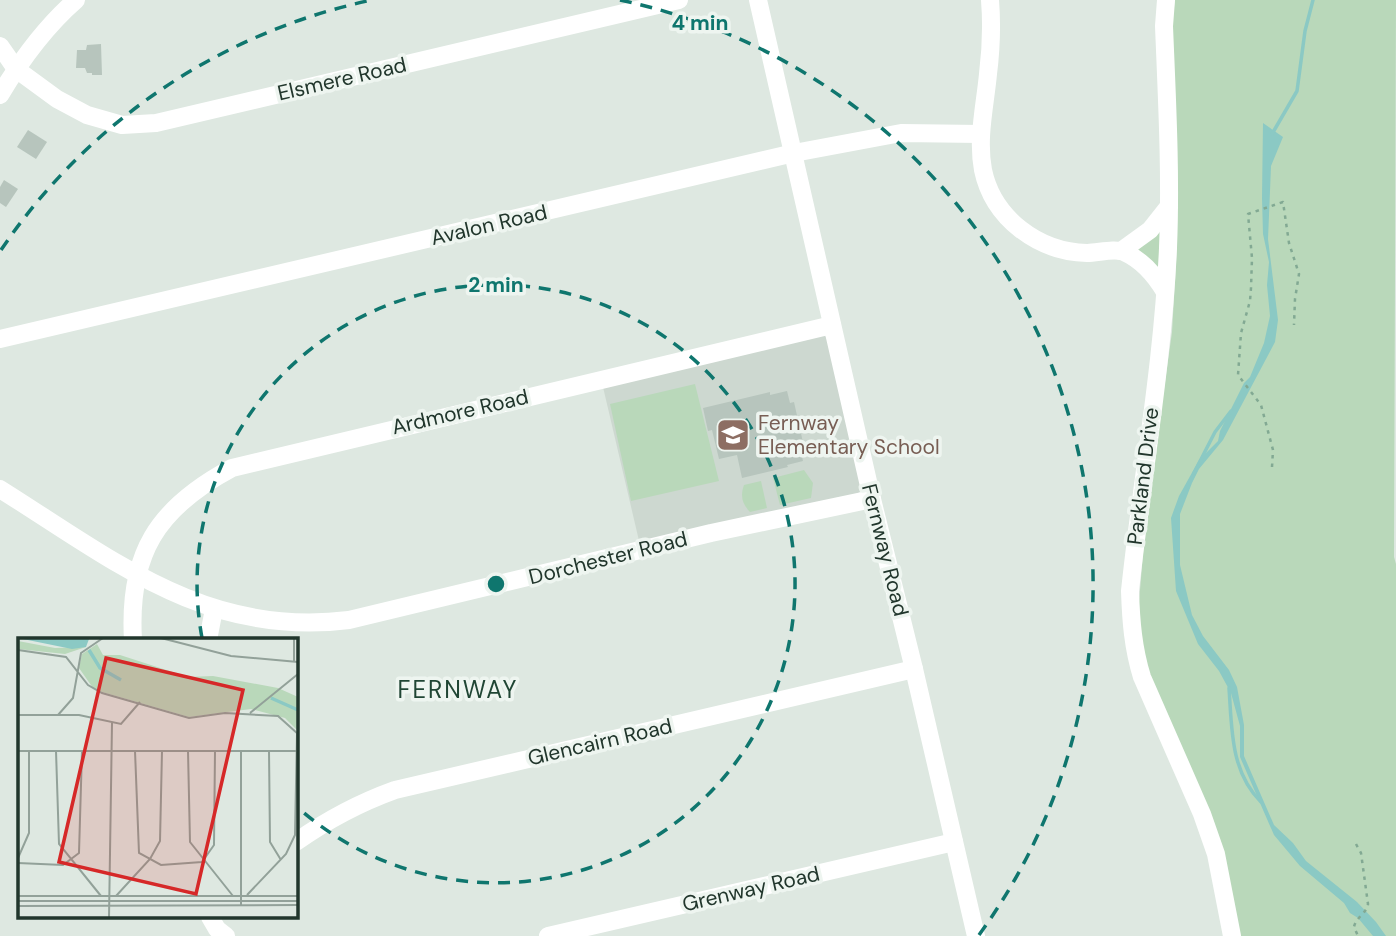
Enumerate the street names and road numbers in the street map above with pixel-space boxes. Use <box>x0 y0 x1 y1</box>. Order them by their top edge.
street label: Elsmere Road <box>275 51 409 107</box>
street label: Avalon Road <box>428 198 550 252</box>
street label: Ardmore Road <box>389 383 531 441</box>
street label: Parkland Drive <box>1121 406 1165 546</box>
street label: Fernway Road <box>855 481 915 619</box>
street label: Dorchester Road <box>526 525 690 591</box>
street label: Glencairn Road <box>525 712 675 772</box>
street label: Grenway Road <box>680 860 822 918</box>

